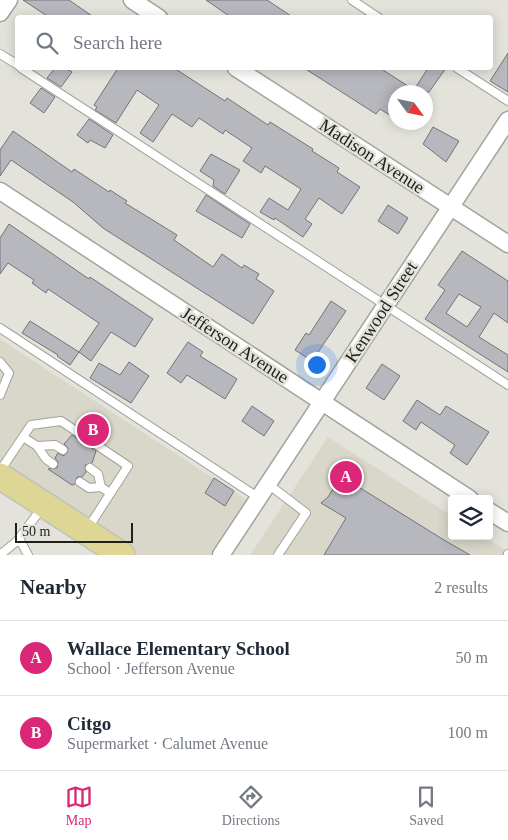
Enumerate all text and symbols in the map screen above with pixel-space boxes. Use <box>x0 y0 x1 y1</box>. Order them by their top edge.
search box <box>15 15 493 70</box>
icon: search <box>33 29 61 57</box>
text: Search here <box>73 32 162 53</box>
north arrow <box>388 85 433 130</box>
street label: Madison Avenue <box>316 115 428 197</box>
street label: Kenwood Street <box>341 258 421 366</box>
street label: Jefferson Avenue <box>178 303 292 387</box>
your location <box>304 352 330 378</box>
pin: B <box>77 411 109 449</box>
pin: A <box>330 458 362 496</box>
map controls <box>448 495 493 540</box>
button: layers <box>448 495 493 540</box>
scale bar <box>15 520 132 543</box>
text: 50 m <box>22 524 50 539</box>
text: Nearby <box>20 575 87 599</box>
text: 2 results <box>434 579 488 596</box>
text: Wallace Elementary School <box>67 638 290 659</box>
text: A <box>30 649 42 666</box>
text: 50 m <box>456 649 488 666</box>
text: School · Jefferson Avenue <box>67 660 235 677</box>
text: Citgo <box>67 713 111 734</box>
text: B <box>31 724 41 741</box>
text: 100 m <box>448 724 488 741</box>
text: Supermarket · Calumet Avenue <box>67 735 268 752</box>
tab: Map <box>65 783 93 829</box>
tab: Directions <box>222 783 280 829</box>
tab: Saved <box>409 783 443 829</box>

